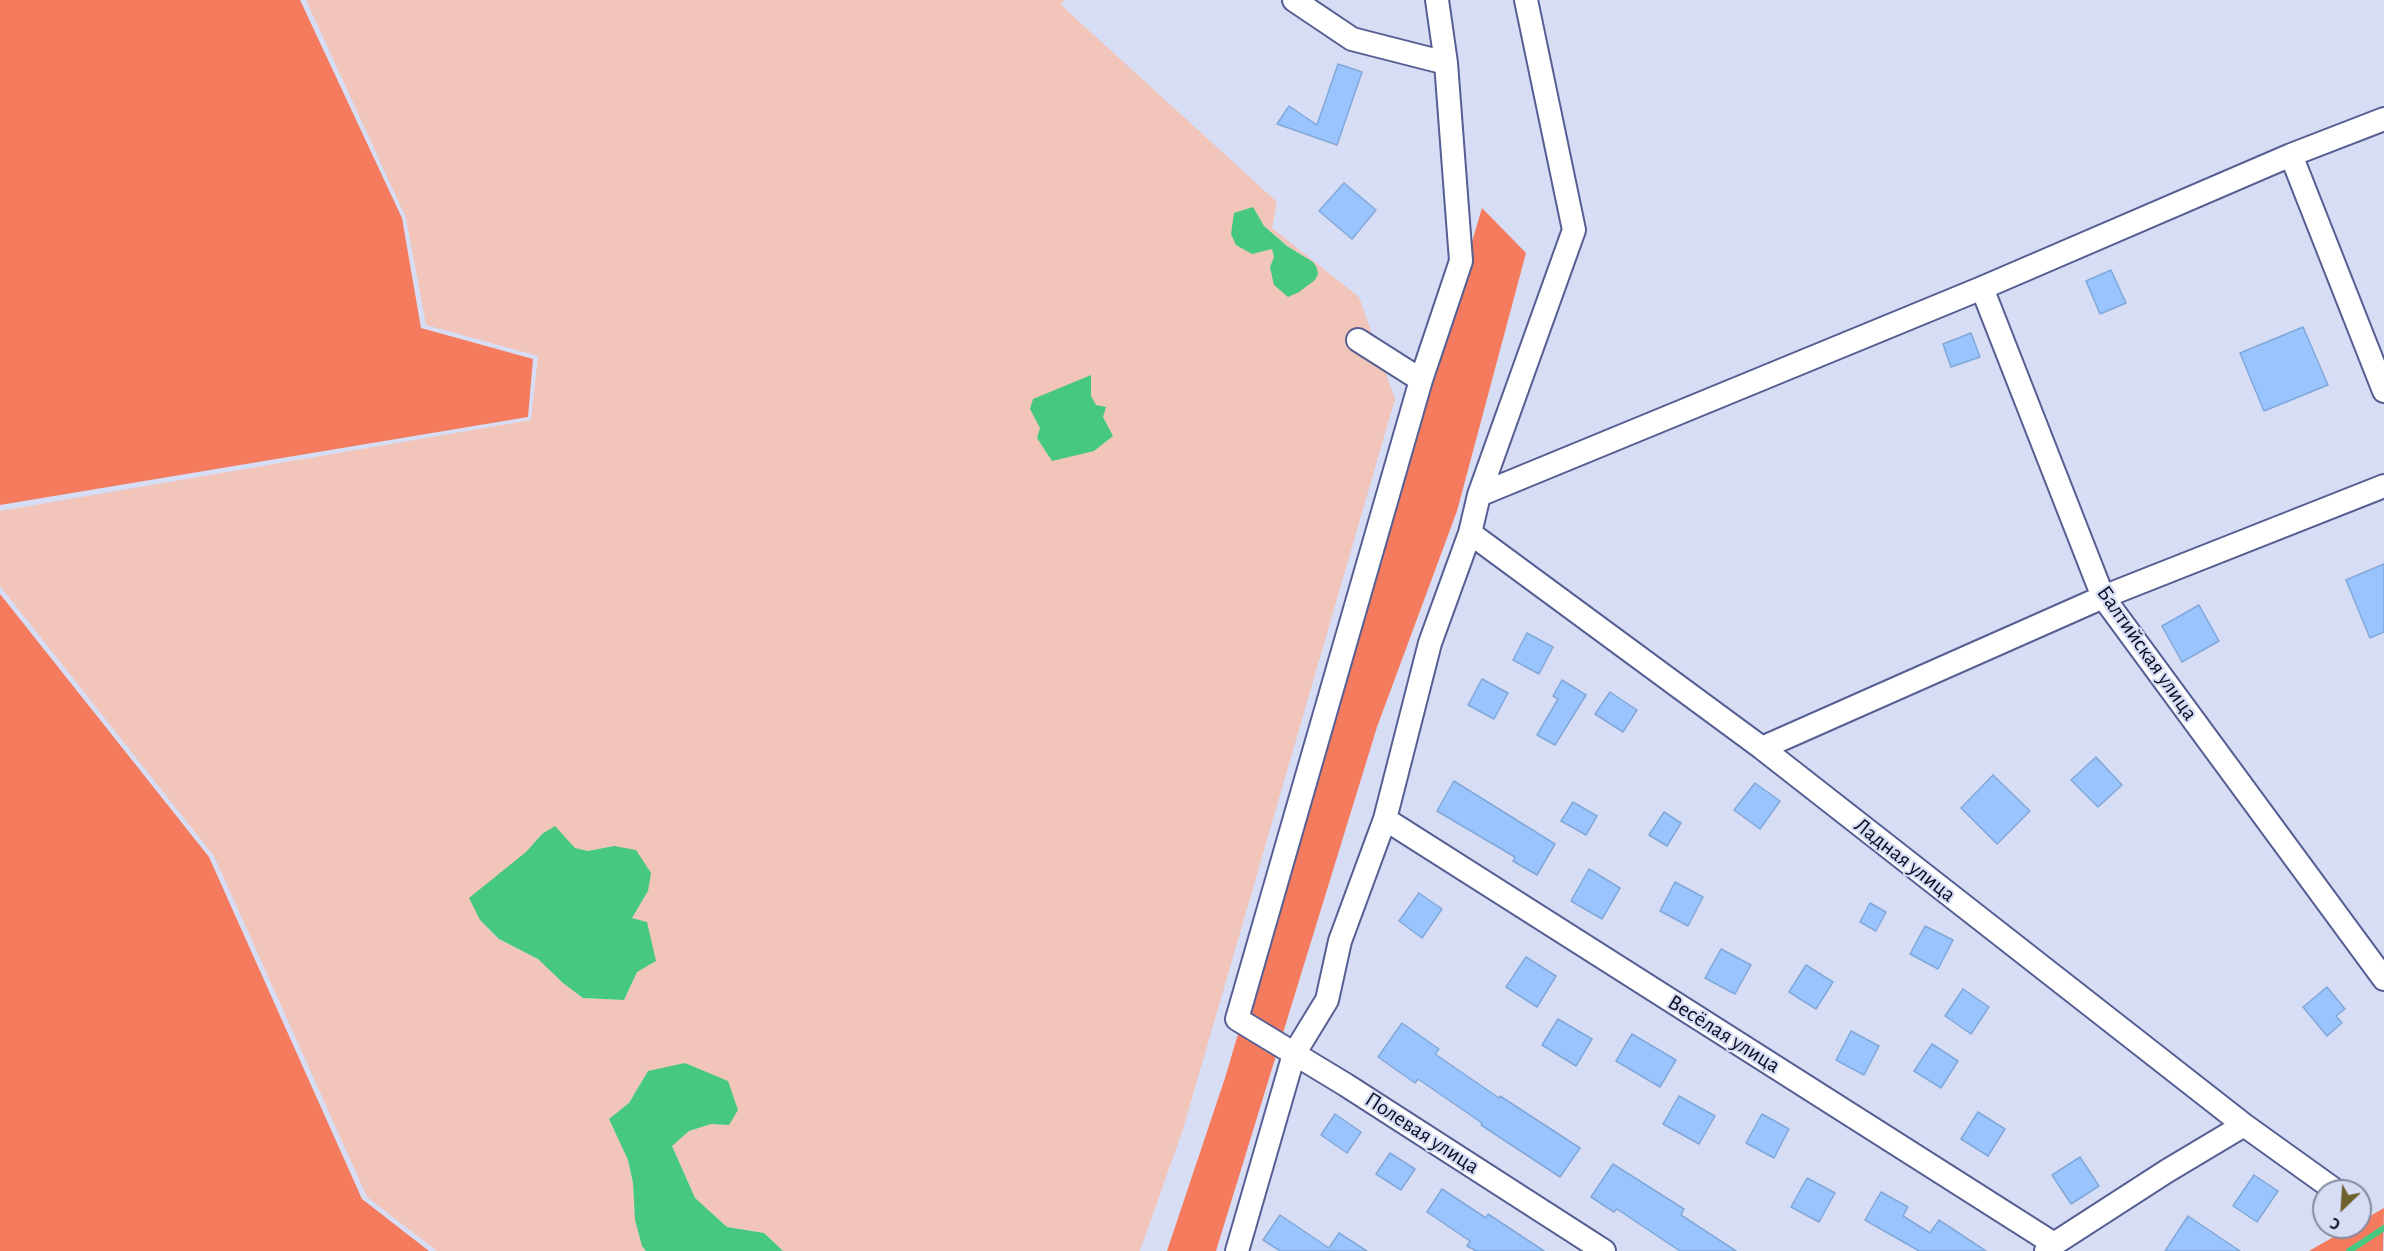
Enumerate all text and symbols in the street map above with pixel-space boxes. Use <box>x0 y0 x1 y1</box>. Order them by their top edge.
street label: Балтийская улица <box>2091 581 2203 725</box>
street label: Ладная улица <box>1849 812 1961 908</box>
street label: Весёлая улица <box>1663 989 1785 1079</box>
street label: Полевая улица <box>1360 1086 1484 1180</box>
north arrow <box>2312 1179 2372 1239</box>
text: С <box>2328 1214 2343 1233</box>

